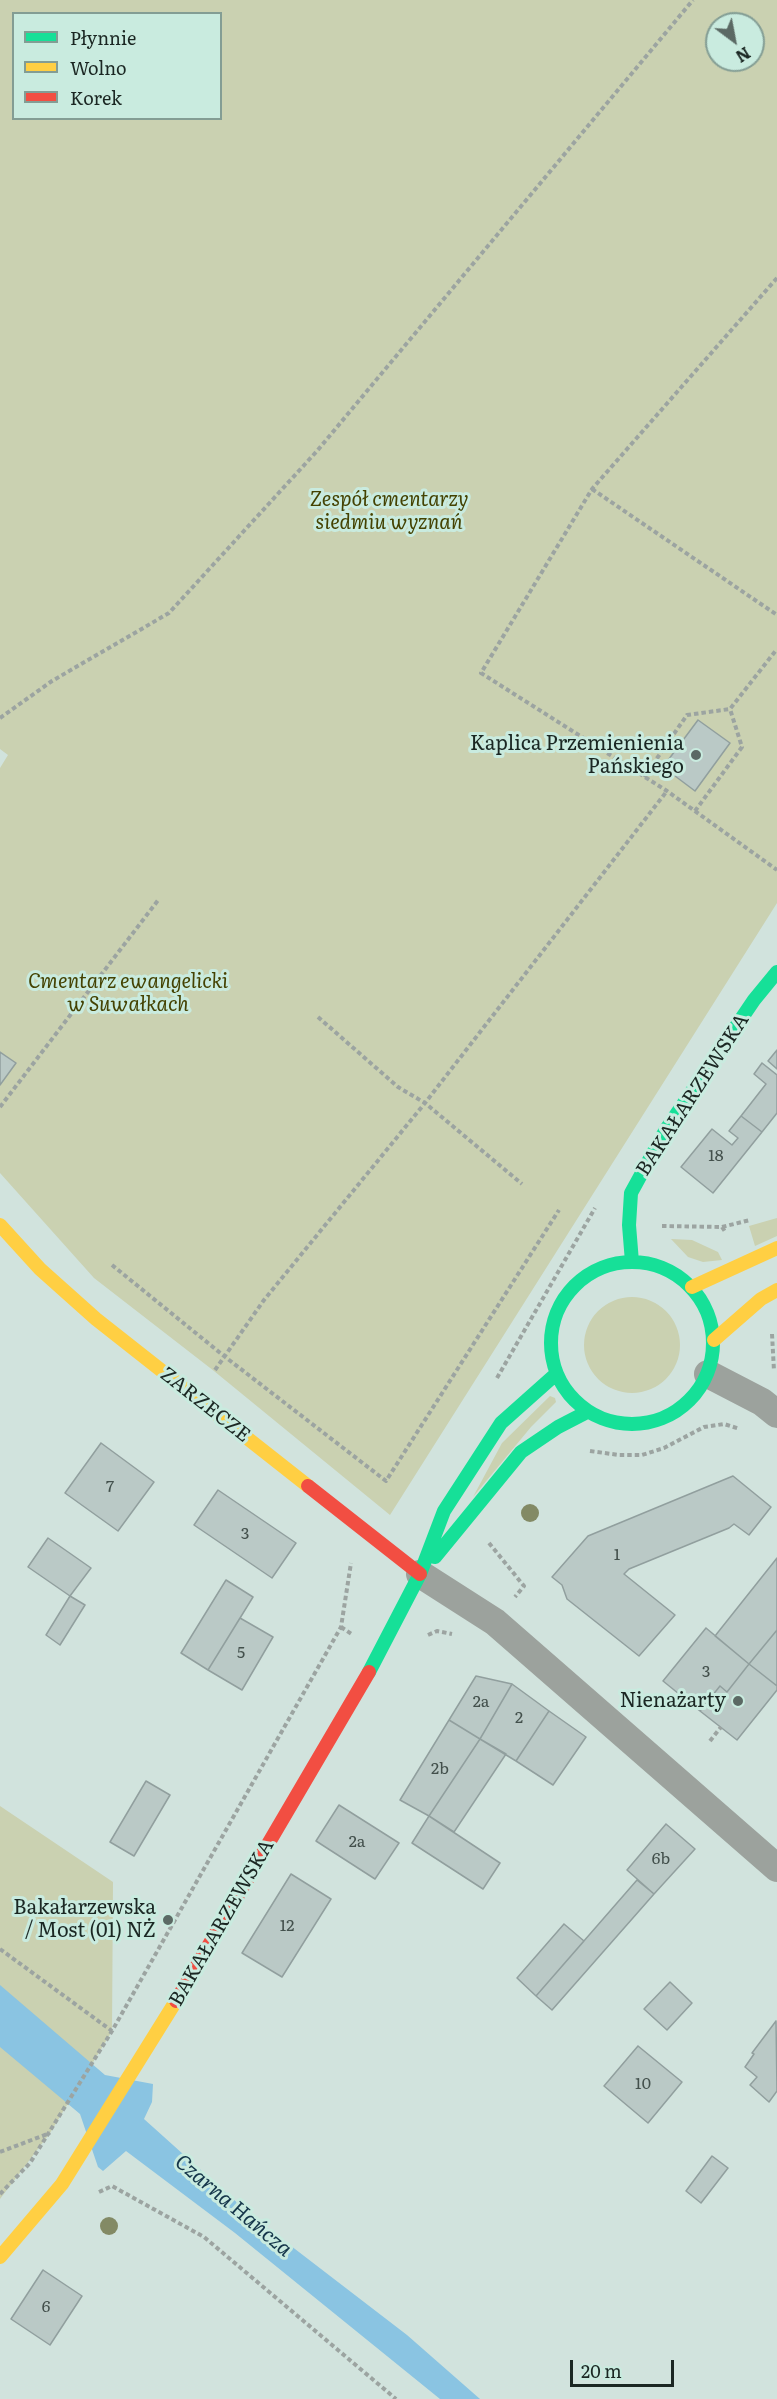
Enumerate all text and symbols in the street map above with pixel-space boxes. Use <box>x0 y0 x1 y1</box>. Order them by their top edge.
legend <box>12 12 222 120</box>
north arrow <box>705 12 765 72</box>
text: Płynnie <box>70 24 136 51</box>
text: N <box>731 42 756 69</box>
text: Wolno <box>70 54 127 81</box>
text: Korek <box>70 84 122 111</box>
park label: Zespół cmentarzy siedmiu wyznań <box>310 488 468 535</box>
place label: Kaplica Przemienienia Pańskiego <box>470 732 684 779</box>
marker: Kaplica Przemienienia Pańskiego <box>689 748 703 762</box>
park label: Cmentarz ewangelicki w Suwałkach <box>28 970 228 1017</box>
street label: BAKAŁARZEWSKA <box>632 1009 754 1181</box>
house number: 18 <box>708 1146 724 1166</box>
street label: ZARZECZE <box>155 1362 255 1448</box>
house number: 7 <box>106 1477 114 1497</box>
house number: 3 <box>241 1524 249 1544</box>
house number: 1 <box>614 1545 620 1565</box>
house number: 5 <box>237 1643 245 1663</box>
house number: 3 <box>702 1662 710 1682</box>
place label: Nienażarty <box>620 1689 726 1713</box>
house number: 2a <box>473 1692 489 1712</box>
marker: Nienażarty <box>731 1694 745 1708</box>
house number: 2 <box>515 1708 523 1728</box>
house number: 2b <box>431 1759 449 1779</box>
house number: 2a <box>349 1832 365 1852</box>
street label: BAKAŁARZEWSKA <box>165 1835 279 2011</box>
house number: 6b <box>652 1849 670 1869</box>
place label: Bakałarzewska / Most (01) NŻ <box>13 1896 156 1943</box>
marker: Bakałarzewska / Most (01) NŻ <box>161 1913 175 1927</box>
house number: 12 <box>280 1916 294 1936</box>
house number: 10 <box>635 2074 651 2094</box>
water label: Czarna Hańcza <box>169 2150 297 2262</box>
house number: 6 <box>42 2297 50 2317</box>
scale bar <box>573 2348 676 2386</box>
text: 20 m <box>581 2357 622 2384</box>

